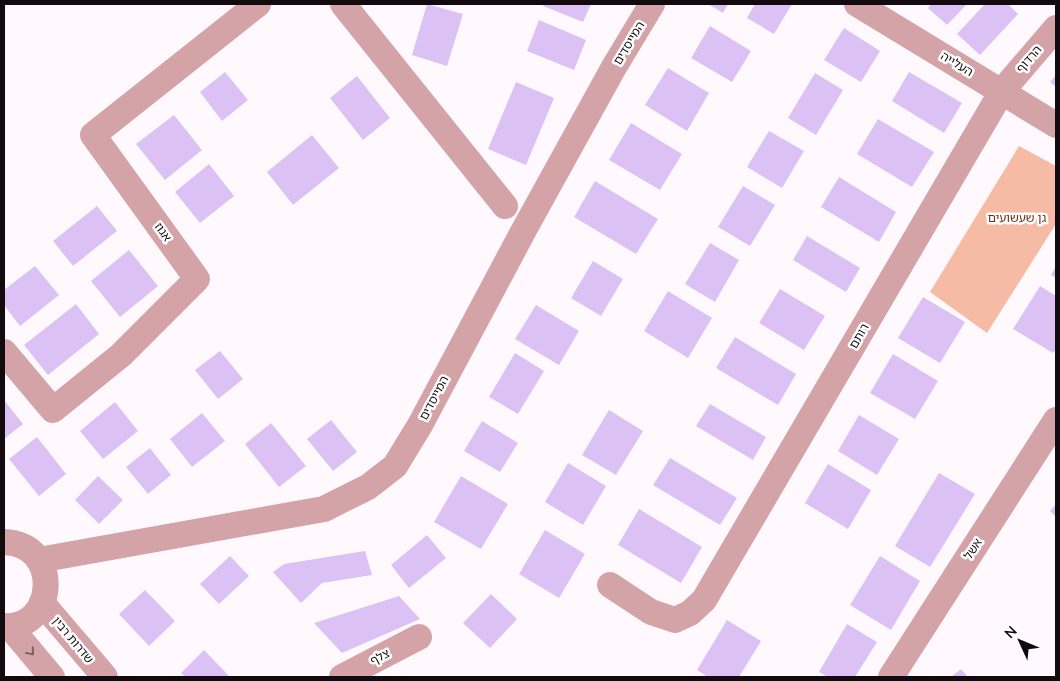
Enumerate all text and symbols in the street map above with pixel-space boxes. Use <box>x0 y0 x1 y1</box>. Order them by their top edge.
street label: המייסדים <box>610 18 648 68</box>
street label: הרדוף <box>1013 42 1045 76</box>
street label: העלייה <box>938 48 976 80</box>
park label: גן שעשועים <box>988 210 1047 226</box>
street label: אגוז <box>151 219 175 245</box>
street label: רותם <box>845 321 873 351</box>
street label: המייסדים <box>416 373 452 423</box>
street label: אשל <box>960 535 986 563</box>
street label: שדרות רבין <box>49 613 97 667</box>
north arrow <box>995 616 1045 666</box>
text: N <box>1001 622 1021 643</box>
street label: צלף <box>367 645 393 669</box>
one-way arrow <box>25 646 34 655</box>

